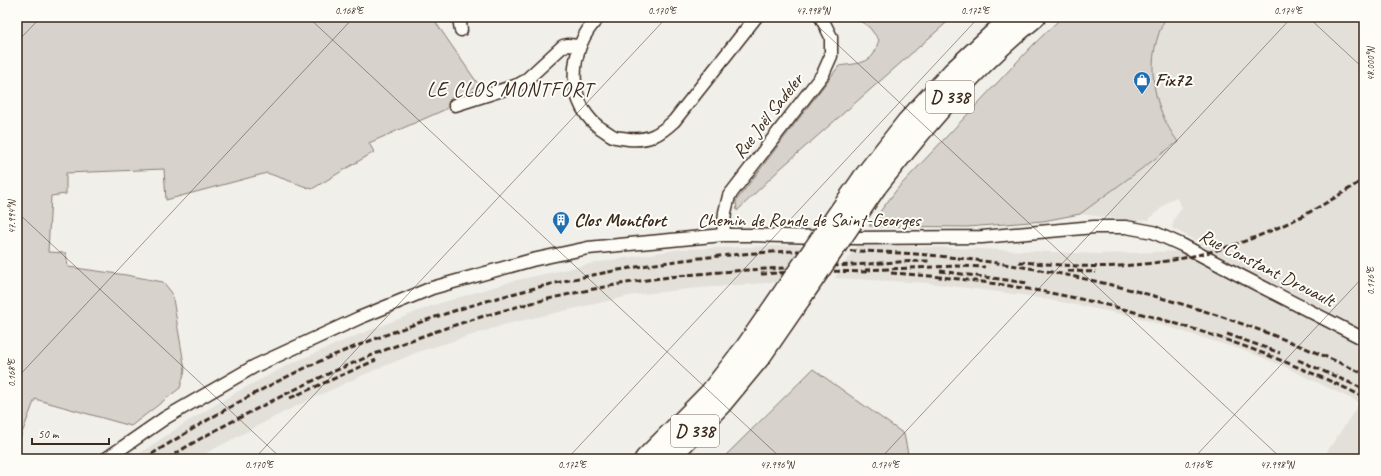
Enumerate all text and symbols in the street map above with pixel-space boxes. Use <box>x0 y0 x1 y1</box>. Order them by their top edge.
text: 0.168°E <box>335 4 365 17</box>
text: 0.170°E <box>648 4 678 17</box>
text: 47.998°N <box>796 4 832 17</box>
text: 0.172°E <box>961 4 991 17</box>
text: 0.174°E <box>1274 4 1304 17</box>
text: 48.000°N <box>1364 45 1377 81</box>
street label: Rue Joël Sadeler <box>727 67 810 163</box>
place label: Fix72 <box>1155 68 1194 92</box>
shop icon: Fix72 <box>1132 70 1152 95</box>
district label: LE CLOS MONTFORT <box>427 77 596 102</box>
road number: D 338 <box>926 81 974 113</box>
text: 47.994°N <box>5 198 18 234</box>
place label: Clos Montfort <box>574 208 668 232</box>
street label: Chemin de Ronde de Saint-Georges <box>698 208 922 232</box>
building icon: Clos Montfort <box>551 210 571 235</box>
street label: Rue Constant Drouault <box>1195 224 1340 313</box>
text: 0.176°E <box>1364 265 1377 295</box>
text: 0.168°E <box>5 357 18 387</box>
road number: D 338 <box>671 415 719 447</box>
scale bar <box>32 420 109 446</box>
text: 50 m <box>38 426 60 442</box>
text: 0.170°E <box>245 458 275 471</box>
text: 0.172°E <box>558 458 588 471</box>
text: 47.996°N <box>760 458 796 471</box>
text: 0.174°E <box>871 458 901 471</box>
text: 0.176°E <box>1184 458 1214 471</box>
text: 47.998°N <box>1260 458 1296 471</box>

